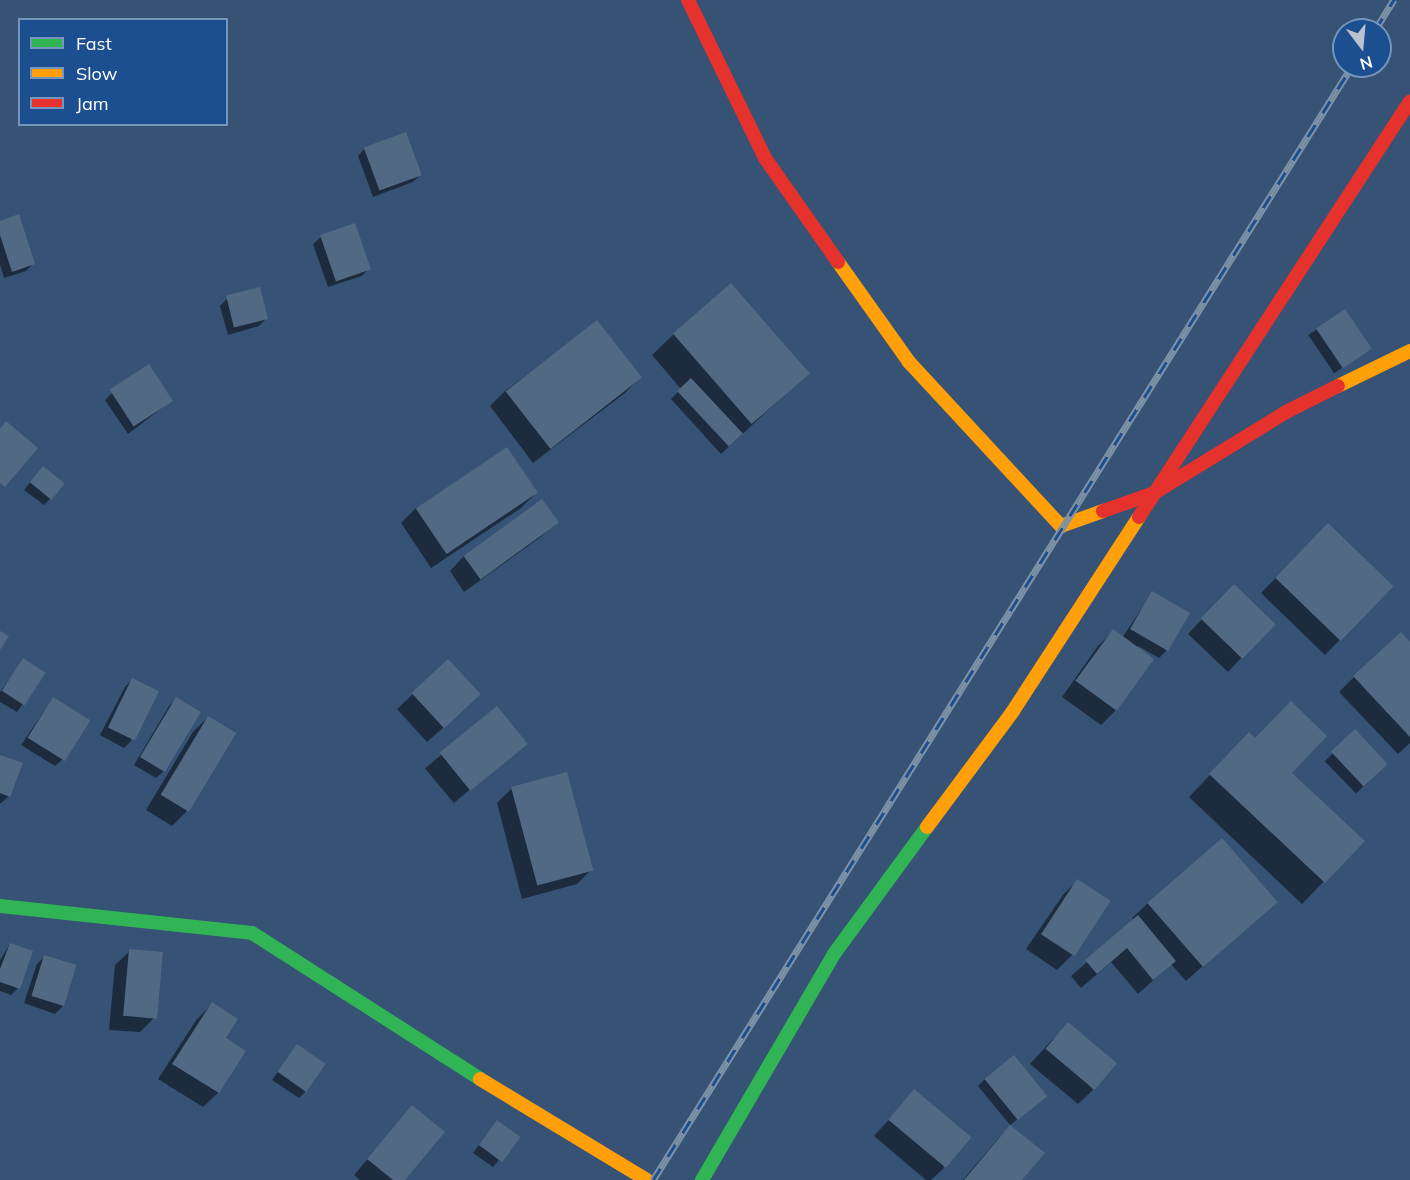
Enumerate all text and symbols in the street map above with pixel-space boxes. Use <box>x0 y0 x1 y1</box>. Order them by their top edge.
legend <box>18 18 228 126</box>
north arrow <box>1332 18 1392 78</box>
text: Fast <box>76 32 112 55</box>
text: N <box>1358 52 1375 75</box>
text: Slow <box>76 62 117 85</box>
text: Jam <box>76 92 109 115</box>

